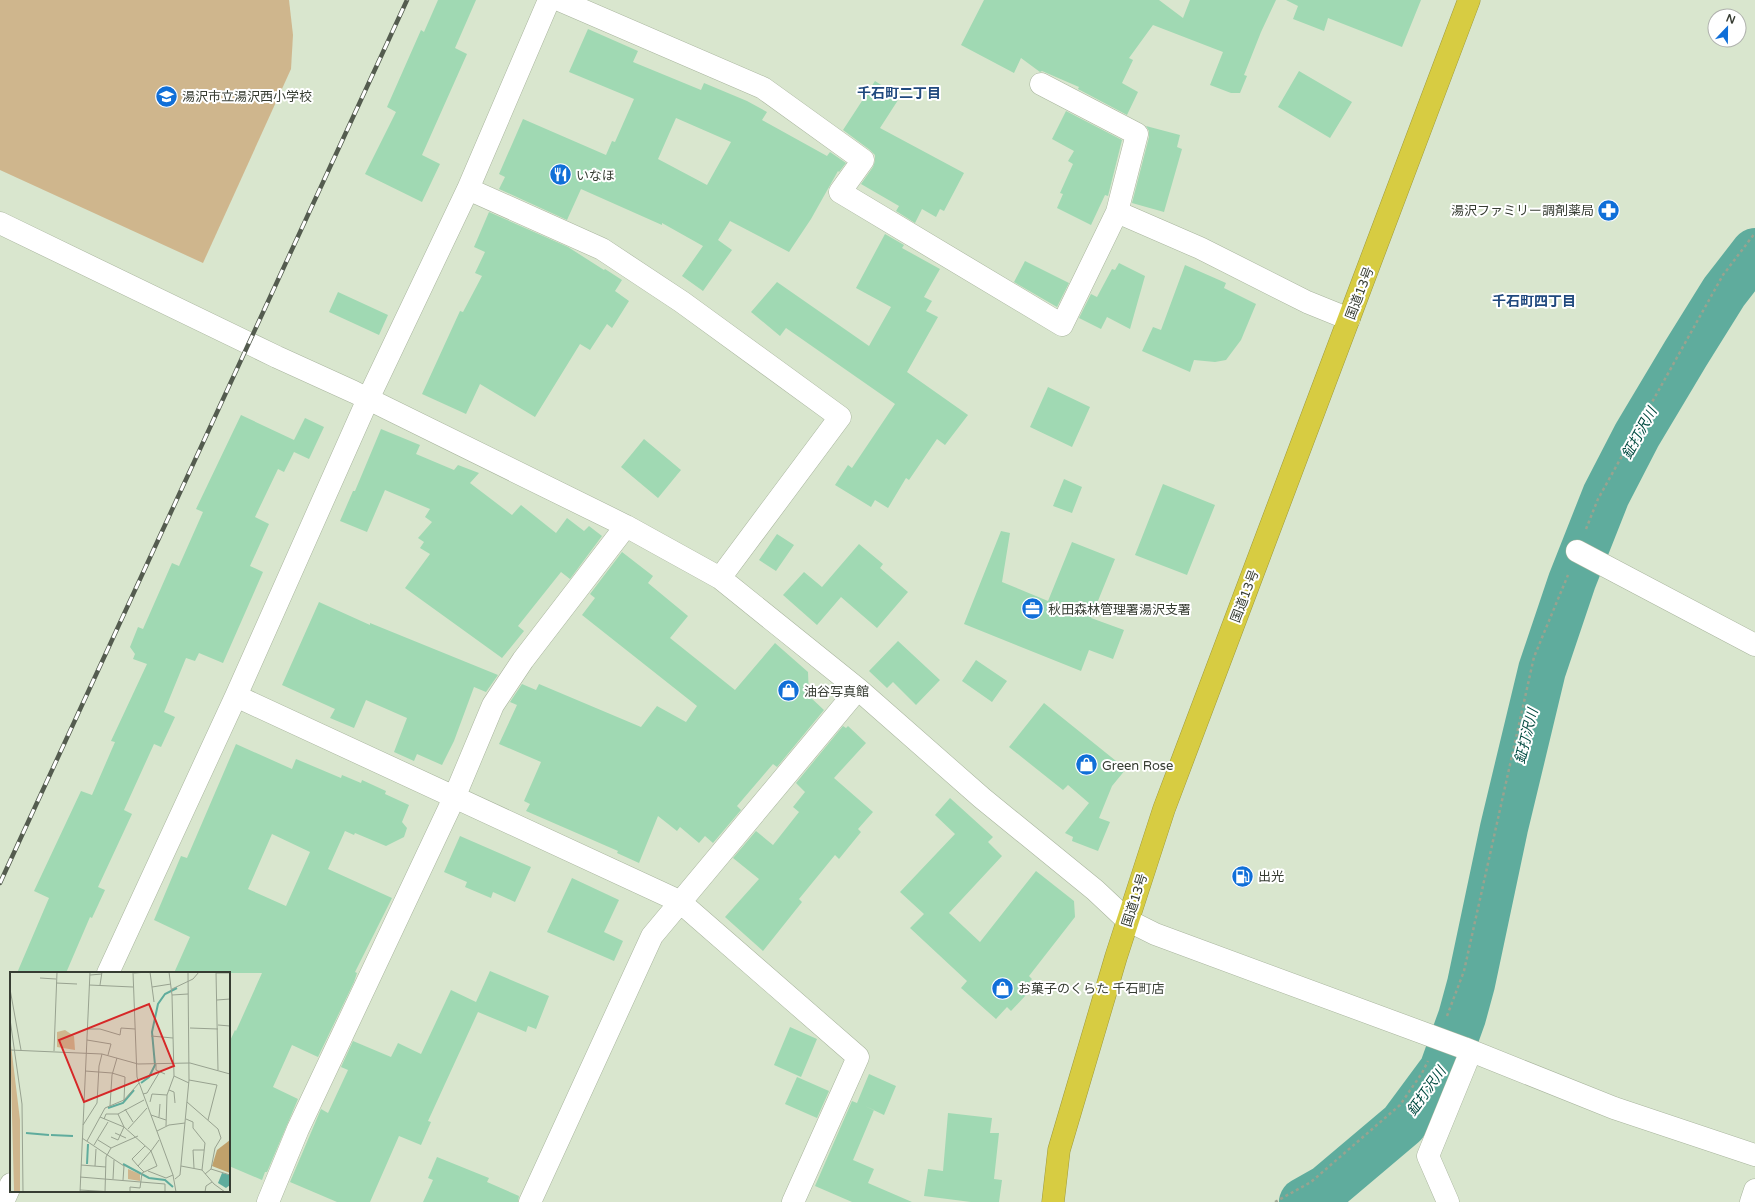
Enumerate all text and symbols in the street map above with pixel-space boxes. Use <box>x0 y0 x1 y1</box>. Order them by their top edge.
north arrow <box>1707 8 1747 48</box>
text: N <box>1724 12 1737 27</box>
school or university icon: 湯沢市立湯沢西小学校 <box>153 83 179 109</box>
district label: 千石町二丁目 <box>857 85 941 102</box>
place label: 湯沢市立湯沢西小学校 <box>182 89 312 105</box>
restaurant icon: いなほ <box>548 162 574 188</box>
place label: いなほ <box>576 168 615 184</box>
pharmacy icon: 湯沢ファミリー調剤薬局 <box>1596 197 1622 223</box>
place label: 湯沢ファミリー調剤薬局 <box>1451 203 1594 219</box>
street label: 国道13号 <box>1343 265 1377 322</box>
district label: 千石町四丁目 <box>1492 293 1576 310</box>
water label: 鉦打沢川 <box>1618 403 1661 462</box>
street label: 国道13号 <box>1228 568 1262 625</box>
office icon: 秋田森林管理署湯沢支署 <box>1019 596 1045 622</box>
place label: 秋田森林管理署湯沢支署 <box>1048 602 1191 618</box>
shop icon: 油谷写真館 <box>775 678 801 704</box>
place label: 油谷写真館 <box>804 684 869 700</box>
water label: 鉦打沢川 <box>1511 705 1542 765</box>
shop icon: Green Rose <box>1074 752 1100 778</box>
place label: Green Rose <box>1102 758 1173 774</box>
fuel station icon: 出光 <box>1230 863 1256 889</box>
place label: 出光 <box>1258 869 1284 885</box>
street label: 国道13号 <box>1119 872 1151 929</box>
inset map <box>10 972 230 1192</box>
shop icon: お菓子のくらた 千石町店 <box>990 975 1016 1001</box>
place label: お菓子のくらた 千石町店 <box>1018 981 1164 997</box>
water label: 鉦打沢川 <box>1403 1062 1451 1119</box>

